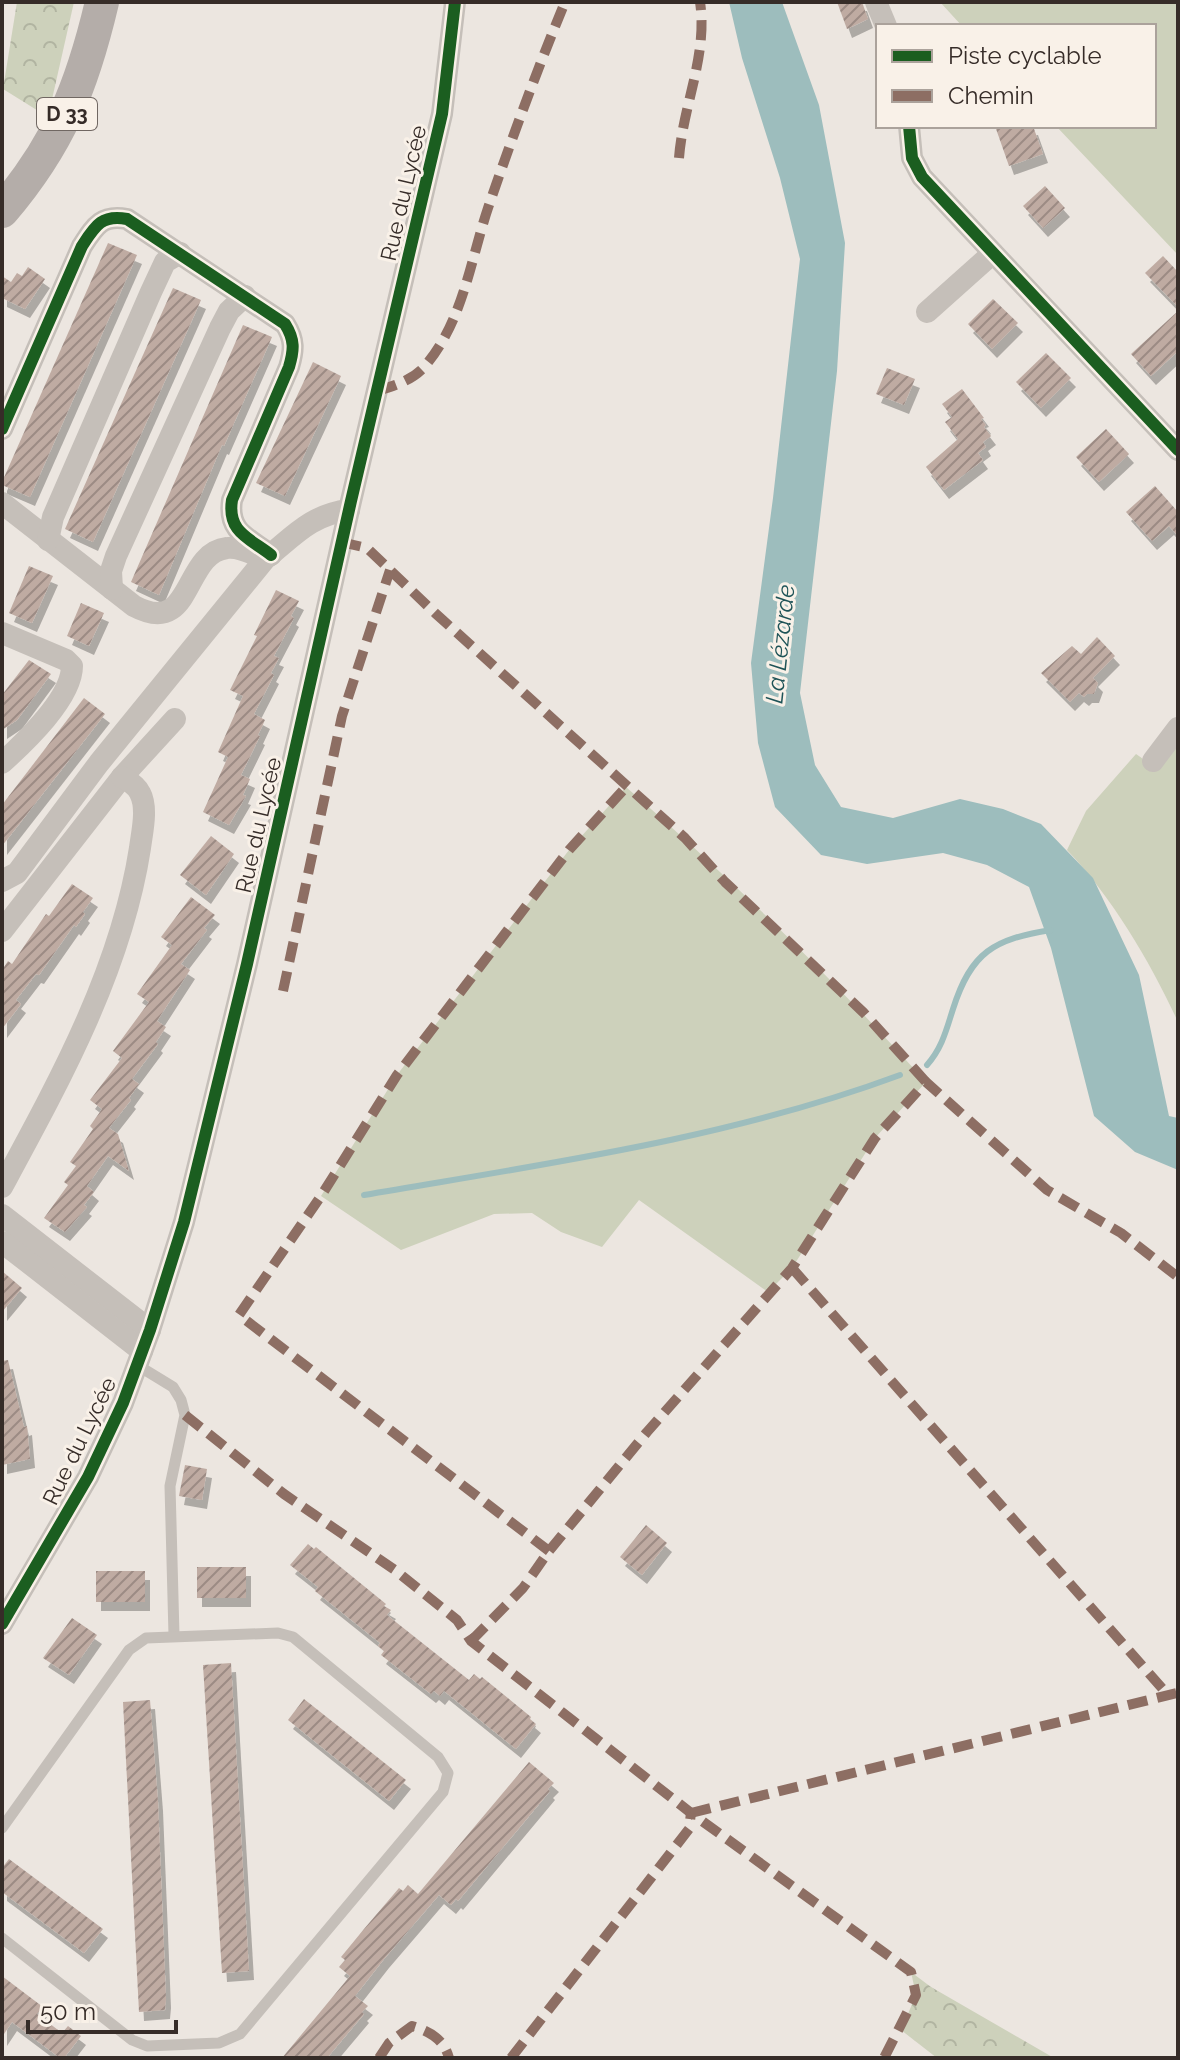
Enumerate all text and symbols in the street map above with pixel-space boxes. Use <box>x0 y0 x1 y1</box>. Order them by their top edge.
legend <box>876 24 1156 128</box>
text: Piste cyclable <box>948 41 1102 70</box>
text: Chemin <box>948 81 1034 110</box>
road number: D 33 <box>37 98 97 130</box>
street label: Rue du Lycée <box>375 123 431 263</box>
water label: La Lézarde <box>759 583 801 705</box>
street label: Rue du Lycée <box>230 755 286 895</box>
street label: Rue du Lycée <box>37 1373 121 1509</box>
scale bar <box>28 1984 176 2034</box>
text: 50 m <box>40 1997 96 2026</box>

